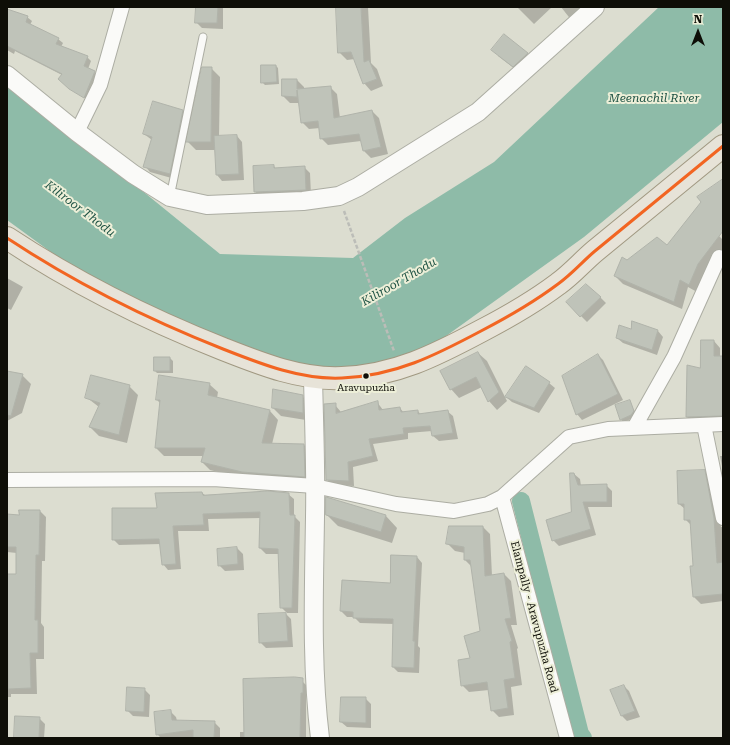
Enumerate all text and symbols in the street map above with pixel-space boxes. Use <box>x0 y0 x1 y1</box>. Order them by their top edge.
north arrow <box>678 12 718 52</box>
text: N <box>694 13 702 26</box>
water label: Meenachil River <box>609 91 699 105</box>
water label: Kiliroor Thodu <box>42 178 118 240</box>
water label: Kiliroor Thodu <box>359 255 439 309</box>
marker: Aravupuzha <box>361 371 371 381</box>
place label: Aravupuzha <box>337 382 395 394</box>
street label: Elampally - Aravupuzha Road <box>507 540 561 694</box>

